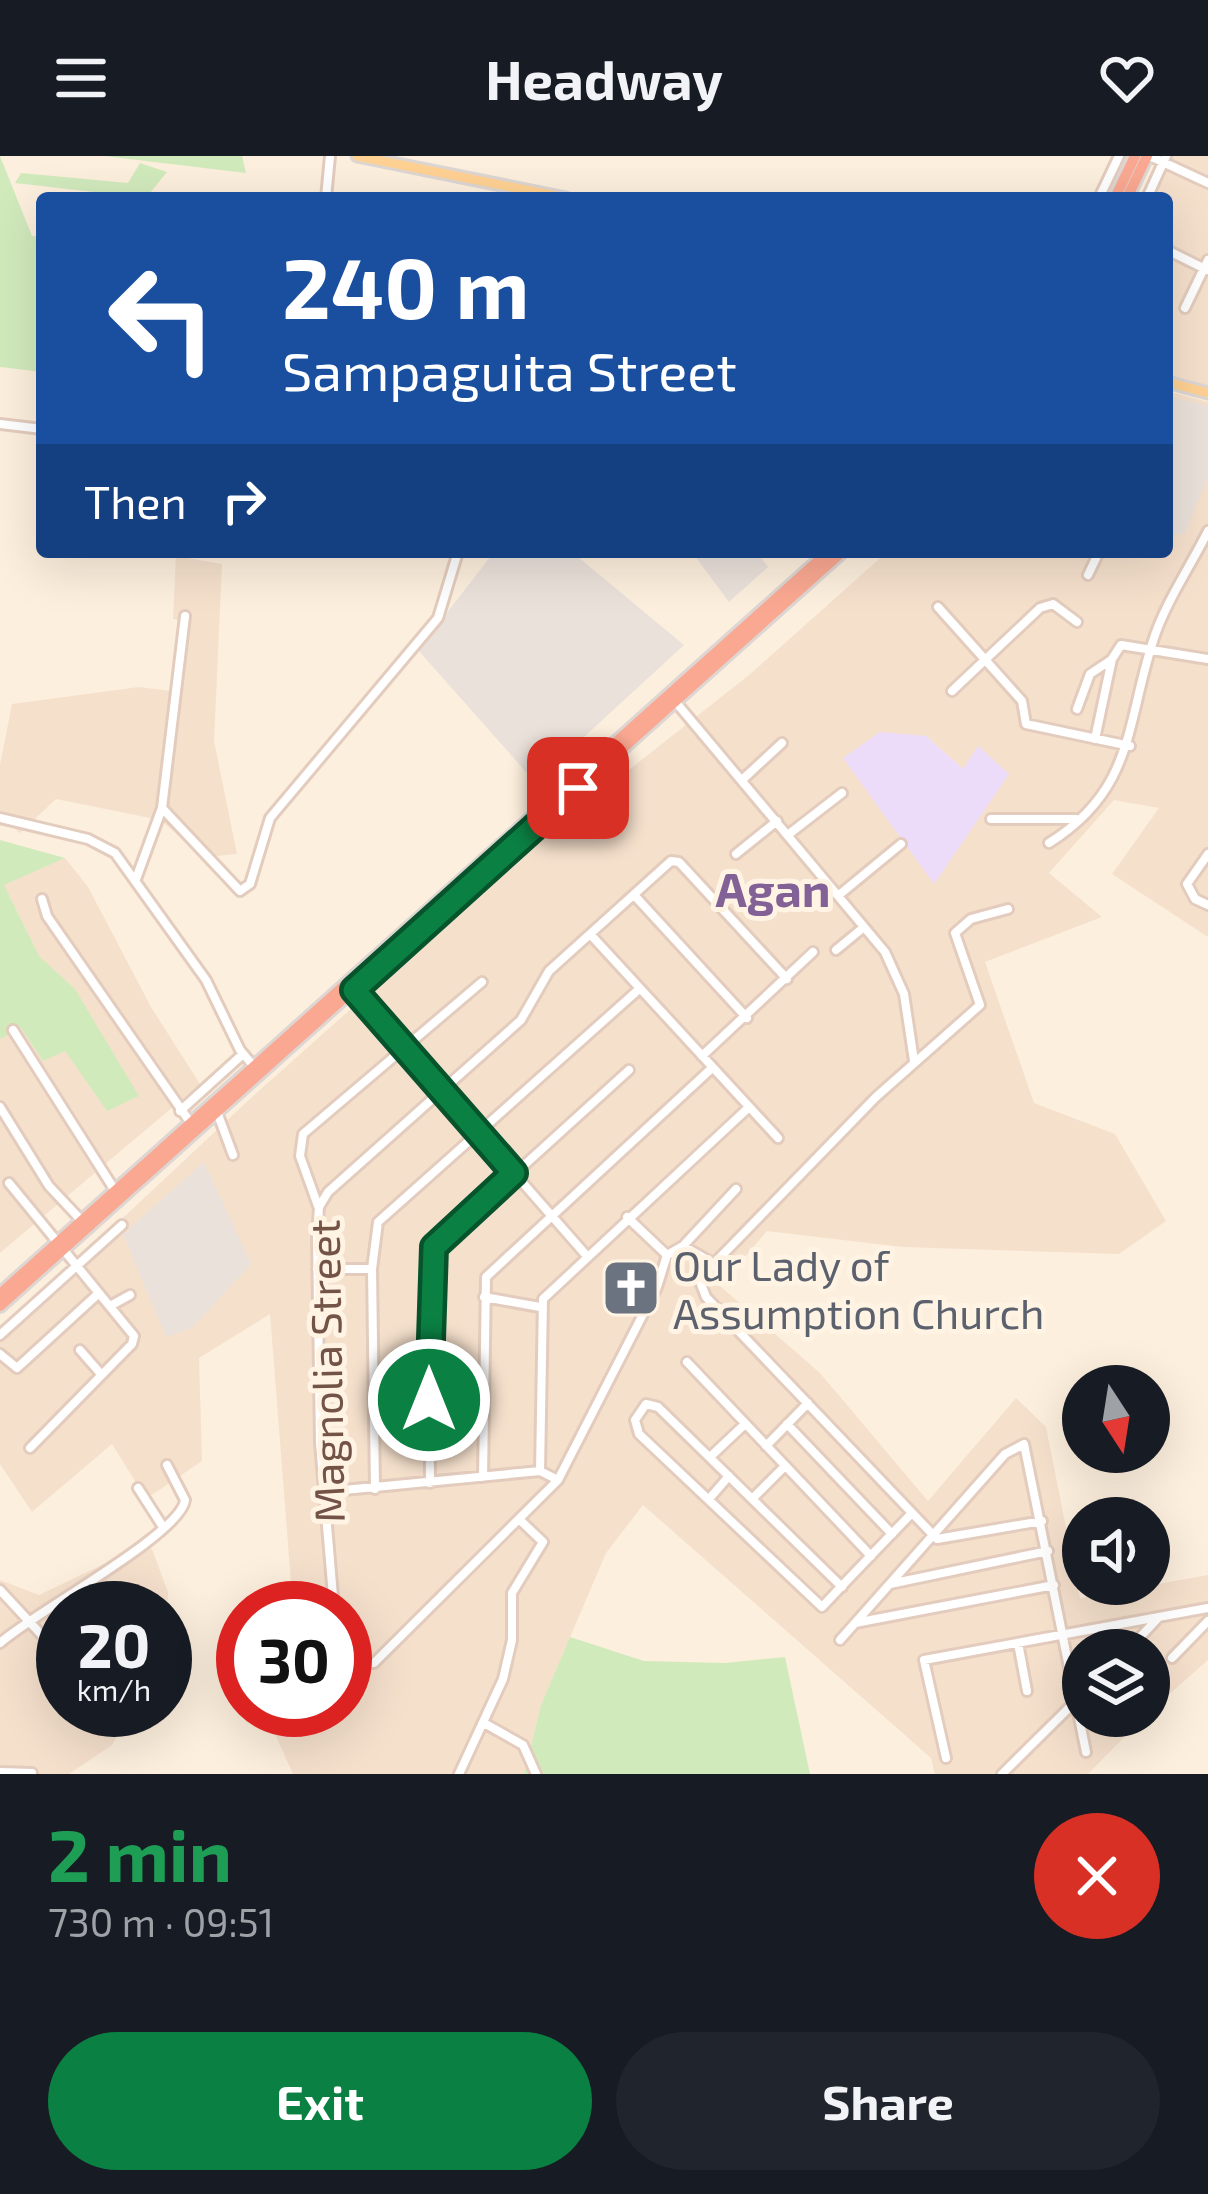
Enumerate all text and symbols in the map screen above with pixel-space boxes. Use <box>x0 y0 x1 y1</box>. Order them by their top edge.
icon: menu <box>48 45 114 111</box>
icon: heart <box>1094 45 1160 111</box>
text: Headway <box>485 46 723 111</box>
text: 240 m <box>282 235 529 336</box>
icon: left <box>84 240 240 396</box>
text: Sampaguita Street <box>282 337 737 402</box>
icon: right <box>211 468 277 534</box>
text: Then <box>84 474 187 528</box>
pin <box>527 737 629 839</box>
icon: arrive <box>545 755 611 821</box>
district label: Agan <box>715 859 831 917</box>
street label: Magnolia Street <box>297 1219 353 1523</box>
place label: Our Lady of Assumption Church <box>673 1239 1044 1337</box>
church icon: Our Lady of Assumption Church <box>600 1257 662 1319</box>
position arrow <box>366 1337 492 1463</box>
north arrow <box>1062 1365 1170 1473</box>
map controls <box>1062 1365 1170 1737</box>
button: sound <box>1062 1497 1170 1605</box>
speed limit sign: 30 <box>216 1581 372 1737</box>
text: 20 <box>78 1608 150 1680</box>
button: layers <box>1062 1629 1170 1737</box>
text: km/h <box>77 1671 151 1707</box>
text: 2 min <box>48 1810 232 1896</box>
button: close <box>1034 1813 1160 1939</box>
text: 730 m · 09:51 <box>48 1898 274 1945</box>
button: Exit <box>48 2032 592 2170</box>
button: Share <box>616 2032 1160 2170</box>

